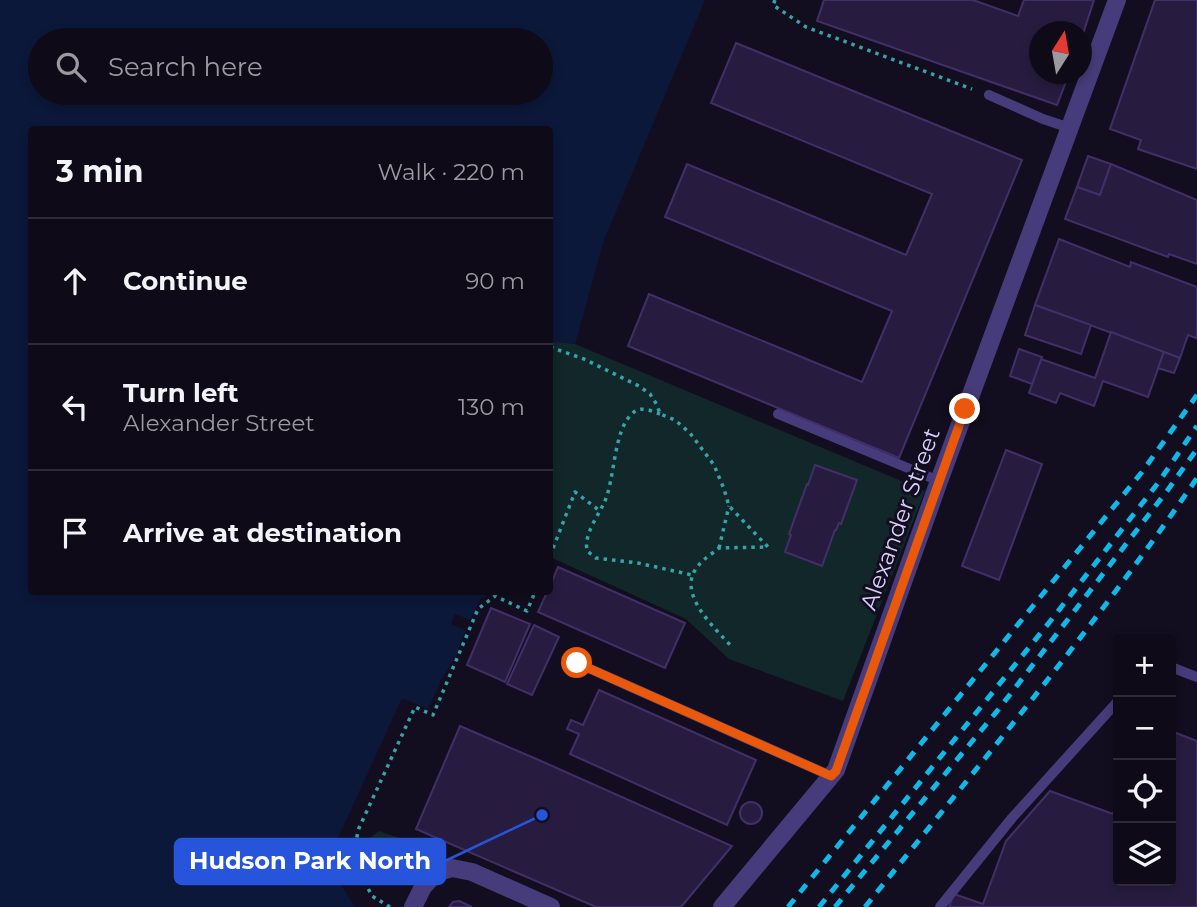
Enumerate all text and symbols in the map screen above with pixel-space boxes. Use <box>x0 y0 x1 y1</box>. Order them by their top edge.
north arrow <box>1029 21 1092 84</box>
search box <box>28 28 553 105</box>
icon: search <box>52 48 90 86</box>
text: Search here <box>108 51 263 83</box>
text: 3 min <box>56 153 143 190</box>
text: Walk · 220 m <box>378 158 525 186</box>
icon: ahead <box>56 262 94 300</box>
text: Continue <box>123 265 248 297</box>
text: 90 m <box>465 267 525 295</box>
text: Turn left <box>123 377 239 409</box>
icon: left <box>56 388 94 426</box>
text: 130 m <box>458 393 525 421</box>
route end <box>949 393 980 424</box>
text: Alexander Street <box>123 409 315 437</box>
street label: Alexander Street <box>854 424 946 614</box>
icon: arrive <box>56 514 94 552</box>
text: Arrive at destination <box>123 517 402 549</box>
map controls <box>1113 634 1176 886</box>
button: + <box>1113 634 1176 697</box>
route start <box>561 647 592 678</box>
button: − <box>1113 697 1176 760</box>
button: locate <box>1113 760 1176 823</box>
button: layers <box>1113 823 1176 886</box>
callout: Hudson Park North <box>175 839 445 884</box>
text: Hudson Park North <box>189 846 431 875</box>

